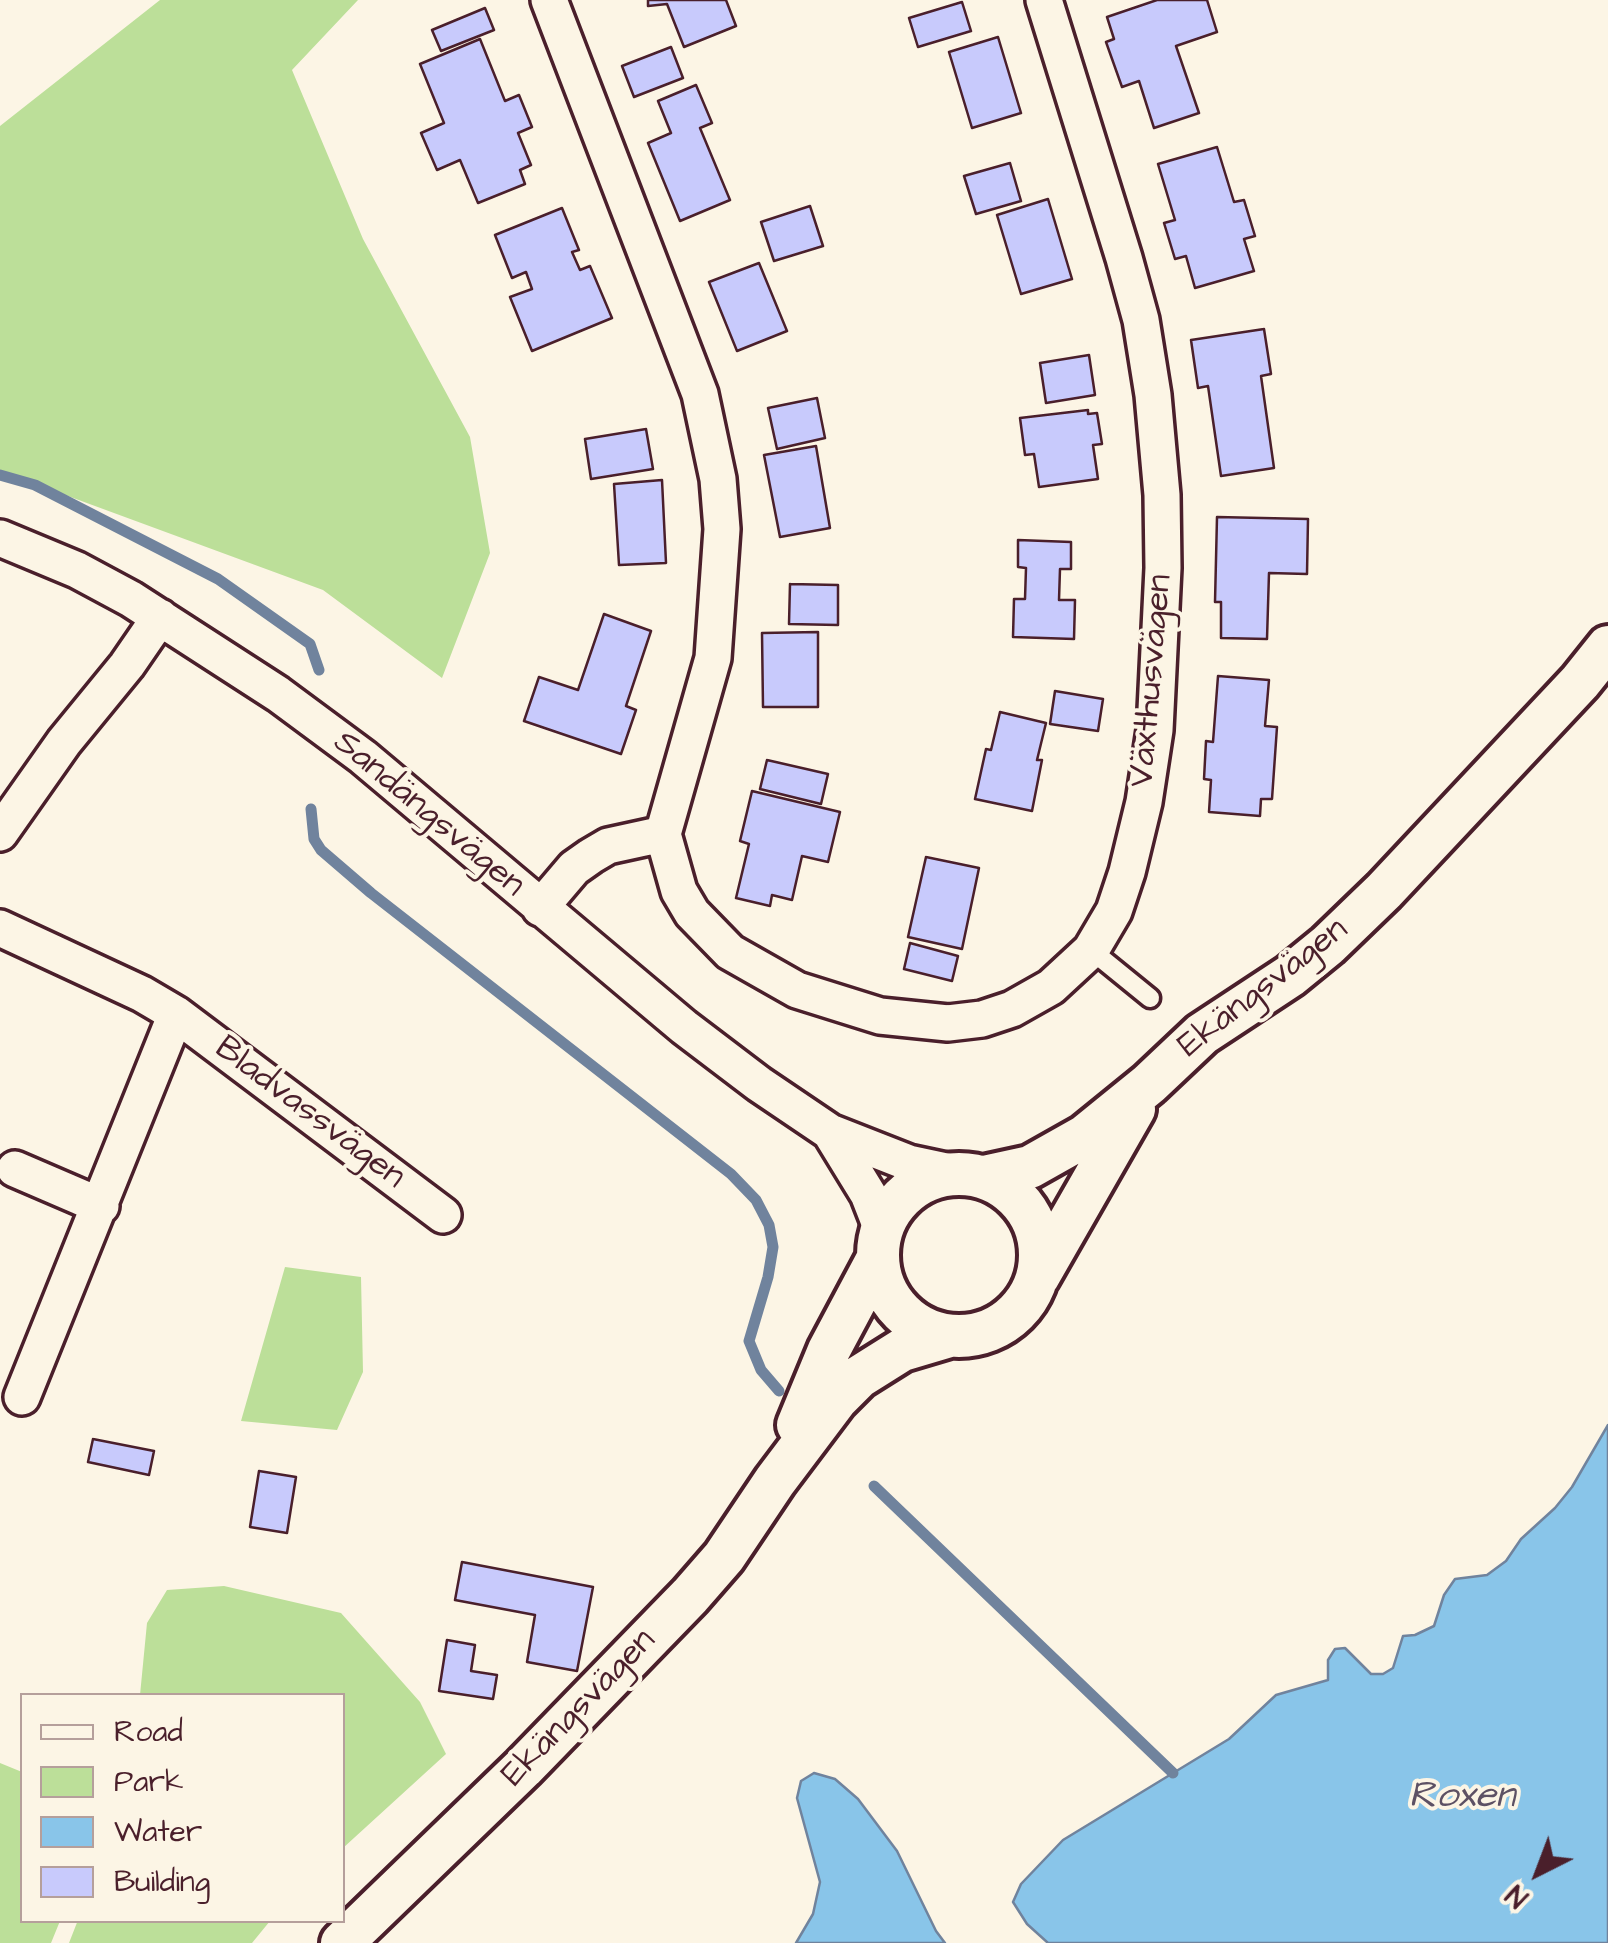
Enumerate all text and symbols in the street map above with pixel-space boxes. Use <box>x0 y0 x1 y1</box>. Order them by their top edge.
street label: Växthusvägen <box>1123 573 1183 789</box>
street label: Sandängsvägen <box>324 723 532 907</box>
street label: Ekängsvägen <box>1171 910 1357 1068</box>
street label: Bladvassvägen <box>205 1029 413 1199</box>
street label: Ekängsvägen <box>494 1621 666 1797</box>
legend <box>20 1693 345 1923</box>
text: Road <box>114 1711 183 1753</box>
text: Park <box>114 1761 183 1803</box>
water label: Roxen <box>1409 1775 1515 1821</box>
text: Water <box>114 1811 202 1853</box>
north arrow <box>1488 1823 1588 1923</box>
text: Building <box>114 1861 210 1903</box>
text: N <box>1498 1875 1537 1916</box>

